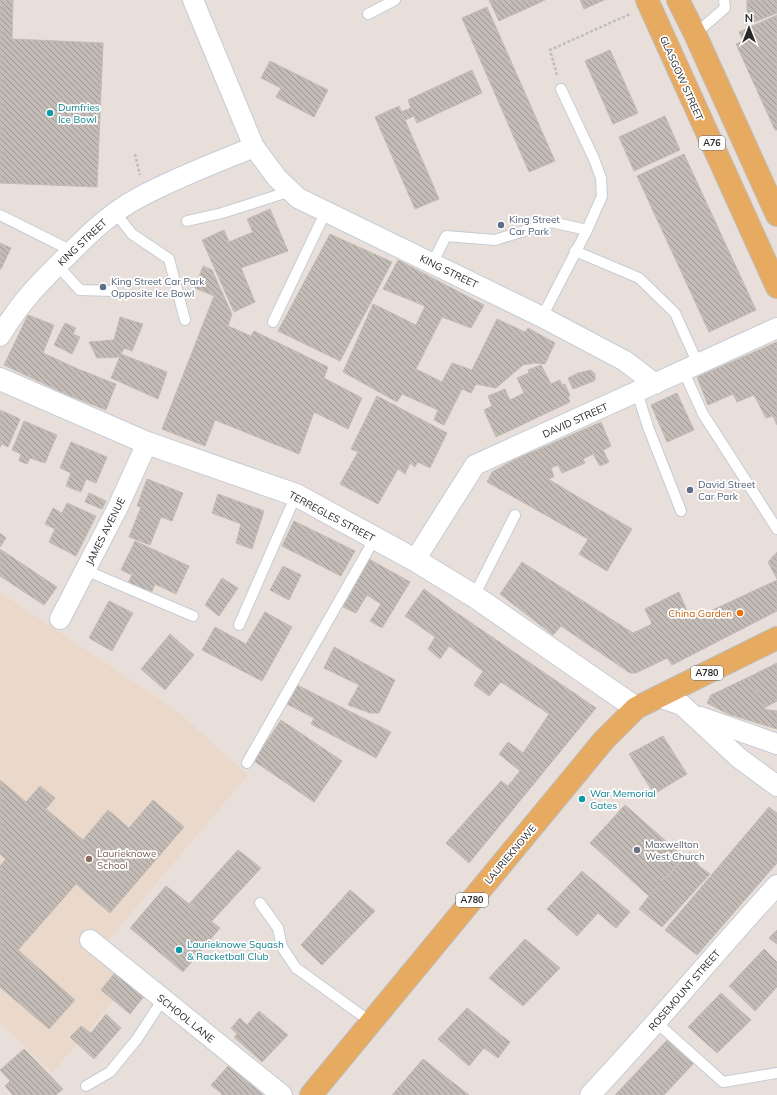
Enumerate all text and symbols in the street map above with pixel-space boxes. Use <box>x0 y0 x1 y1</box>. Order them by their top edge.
north arrow <box>729 8 769 48</box>
text: N <box>745 11 753 25</box>
street label: GLASGOW STREET <box>657 34 706 123</box>
place label: Dumfries Ice Bowl <box>58 101 100 126</box>
marker: Dumfries Ice Bowl <box>45 108 55 118</box>
road number: A76 <box>699 136 725 150</box>
place label: King Street Car Park <box>509 213 560 238</box>
street label: KING STREET <box>55 216 110 269</box>
marker: King Street Car Park <box>496 220 506 230</box>
street label: KING STREET <box>418 252 480 291</box>
place label: King Street Car Park Opposite Ice Bowl <box>111 275 205 300</box>
marker: King Street Car Park Opposite Ice Bowl <box>98 282 108 292</box>
street label: DAVID STREET <box>540 400 610 441</box>
place label: David Street Car Park <box>698 478 756 503</box>
marker: David Street Car Park <box>685 485 695 495</box>
street label: TERREGLES STREET <box>286 488 377 545</box>
street label: JAMES AVENUE <box>83 495 128 567</box>
place label: China Garden <box>668 607 732 620</box>
marker: China Garden <box>735 608 745 618</box>
road number: A780 <box>691 666 723 680</box>
place label: War Memorial Gates <box>590 787 656 812</box>
marker: War Memorial Gates <box>577 794 587 804</box>
street label: LAURIEKNOWE <box>482 822 539 887</box>
place label: Maxwellton West Church <box>645 838 705 863</box>
marker: Maxwellton West Church <box>632 845 642 855</box>
place label: Laurieknowe School <box>97 847 156 872</box>
marker: Laurieknowe School <box>84 854 94 864</box>
road number: A780 <box>456 893 488 907</box>
place label: Laurieknowe Squash & Racketball Club <box>187 938 284 963</box>
marker: Laurieknowe Squash & Racketball Club <box>174 945 184 955</box>
street label: ROSEMOUNT STREET <box>646 947 723 1034</box>
street label: SCHOOL LANE <box>154 991 217 1046</box>

